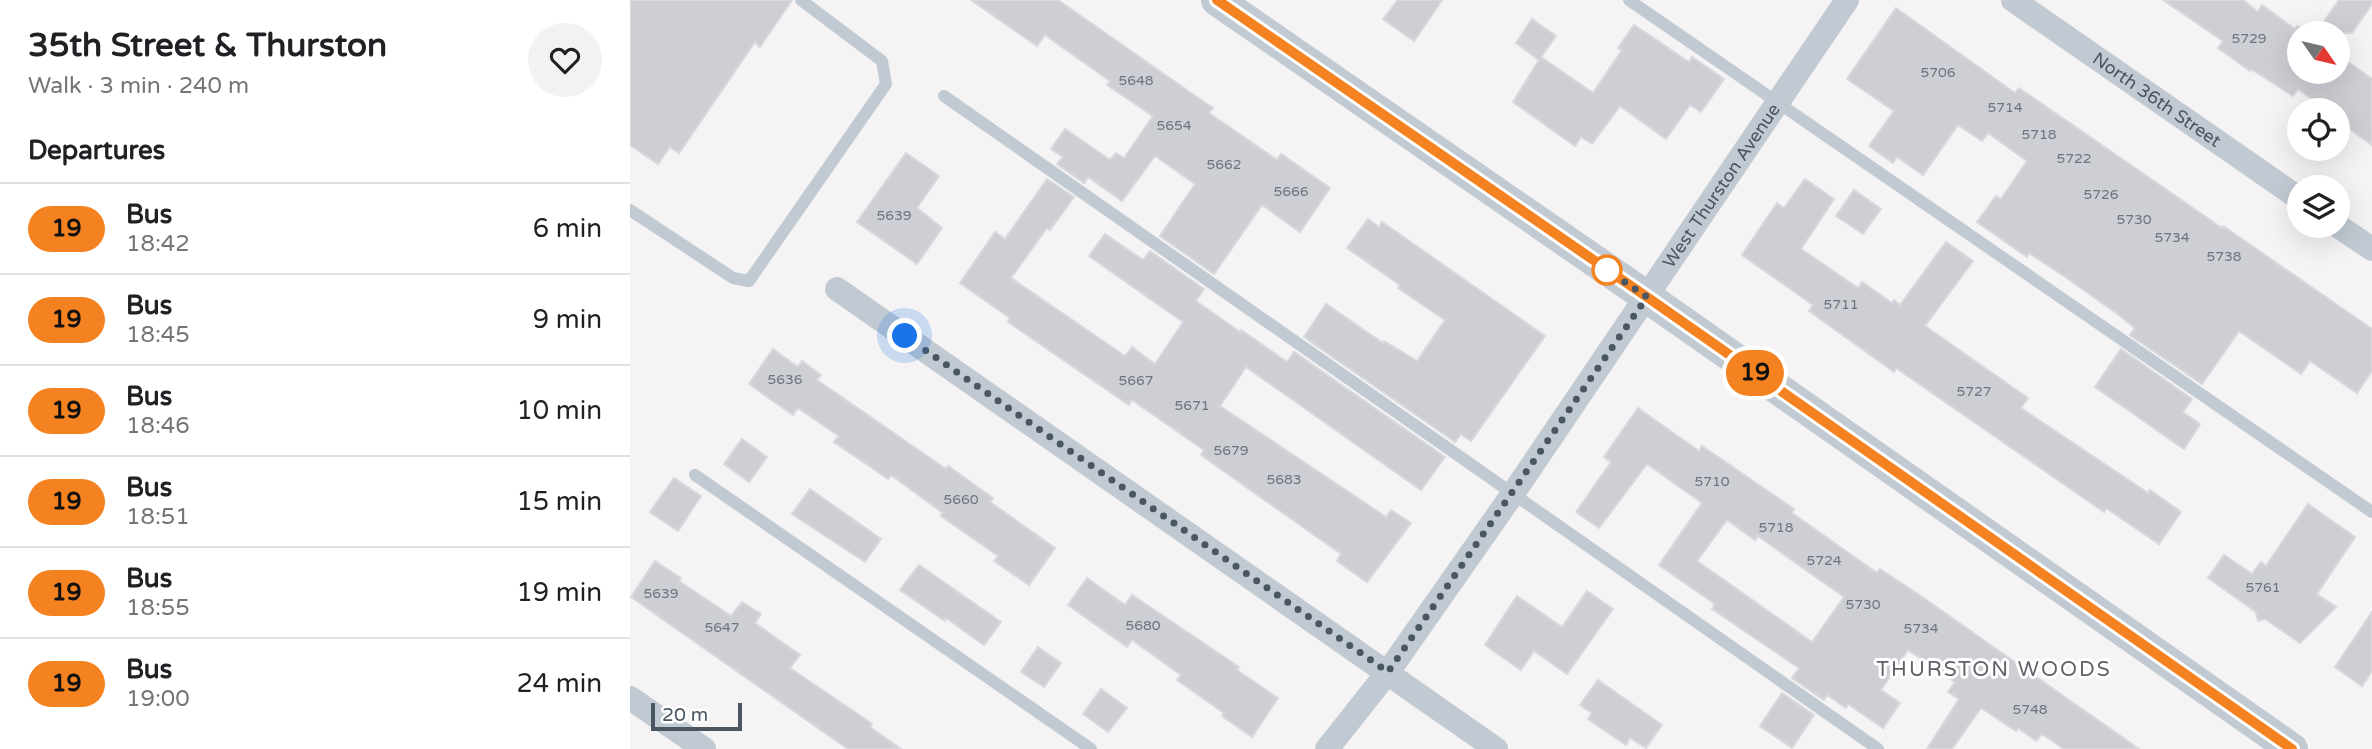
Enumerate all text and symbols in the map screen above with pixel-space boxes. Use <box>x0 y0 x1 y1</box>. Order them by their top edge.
north arrow <box>2287 21 2350 84</box>
map controls <box>2287 21 2350 238</box>
button: heart <box>528 23 602 97</box>
text: 35th Street & Thurston <box>28 26 387 65</box>
house number: 5729 <box>2231 30 2267 47</box>
street label: North 36th Street <box>2088 48 2225 152</box>
house number: 5706 <box>1920 64 1956 81</box>
text: Walk · 3 min · 240 m <box>28 72 249 100</box>
house number: 5648 <box>1118 72 1154 89</box>
button: locate <box>2287 98 2350 161</box>
street label: West Thurston Avenue <box>1658 99 1785 272</box>
house number: 5714 <box>1987 99 2023 116</box>
house number: 5654 <box>1156 117 1192 134</box>
house number: 5718 <box>2021 126 2057 143</box>
text: Departures <box>28 135 165 166</box>
house number: 5722 <box>2056 150 2092 167</box>
house number: 5662 <box>1206 156 1242 173</box>
button: layers <box>2287 175 2350 238</box>
house number: 5666 <box>1273 183 1309 200</box>
house number: 5726 <box>2083 186 2119 203</box>
text: Bus <box>126 199 172 230</box>
house number: 5639 <box>876 207 912 224</box>
house number: 5730 <box>2116 211 2152 228</box>
text: 6 min <box>533 213 602 244</box>
text: 19 <box>51 214 82 243</box>
house number: 5734 <box>2154 229 2190 246</box>
text: 18:42 <box>126 230 190 258</box>
house number: 5738 <box>2206 248 2242 265</box>
unlabelled marker <box>1592 255 1622 285</box>
text: Bus <box>126 290 172 321</box>
house number: 5711 <box>1823 296 1859 313</box>
text: 9 min <box>533 304 602 335</box>
text: 19 <box>51 305 82 334</box>
your location <box>887 318 922 353</box>
text: 18:45 <box>126 321 190 349</box>
line badge: 19 <box>1724 350 1786 396</box>
text: 19 <box>1740 358 1770 387</box>
house number: 5636 <box>767 371 803 388</box>
house number: 5667 <box>1118 372 1154 389</box>
text: Bus <box>126 381 172 412</box>
house number: 5727 <box>1956 383 1992 400</box>
text: 10 min <box>516 395 602 426</box>
text: 19 <box>51 396 82 425</box>
house number: 5671 <box>1174 397 1210 414</box>
text: 18:46 <box>126 412 190 440</box>
house number: 5679 <box>1213 442 1249 459</box>
house number: 5683 <box>1266 471 1302 488</box>
text: Bus <box>126 472 172 503</box>
house number: 5710 <box>1694 473 1730 490</box>
text: 15 min <box>516 486 602 517</box>
text: 19 <box>51 487 82 516</box>
house number: 5660 <box>943 491 979 508</box>
text: 18:51 <box>126 503 190 531</box>
house number: 5718 <box>1758 519 1794 536</box>
house number: 5724 <box>1806 552 1842 569</box>
text: Bus <box>126 563 172 594</box>
text: 19 min <box>516 577 602 608</box>
text: 19 <box>51 578 82 607</box>
house number: 5761 <box>2245 579 2281 596</box>
house number: 5639 <box>643 585 679 602</box>
text: 18:55 <box>126 594 190 622</box>
house number: 5730 <box>1845 596 1881 613</box>
house number: 5680 <box>1125 617 1161 634</box>
house number: 5647 <box>704 619 740 636</box>
house number: 5734 <box>1903 620 1939 637</box>
text: Bus <box>126 654 172 685</box>
district label: THURSTON WOODS <box>1876 657 2112 682</box>
text: 24 min <box>516 668 602 699</box>
text: 19 <box>51 669 82 698</box>
text: 19:00 <box>126 685 190 713</box>
scale bar <box>651 700 742 732</box>
house number: 5748 <box>2012 701 2048 718</box>
text: 20 m <box>662 704 708 726</box>

